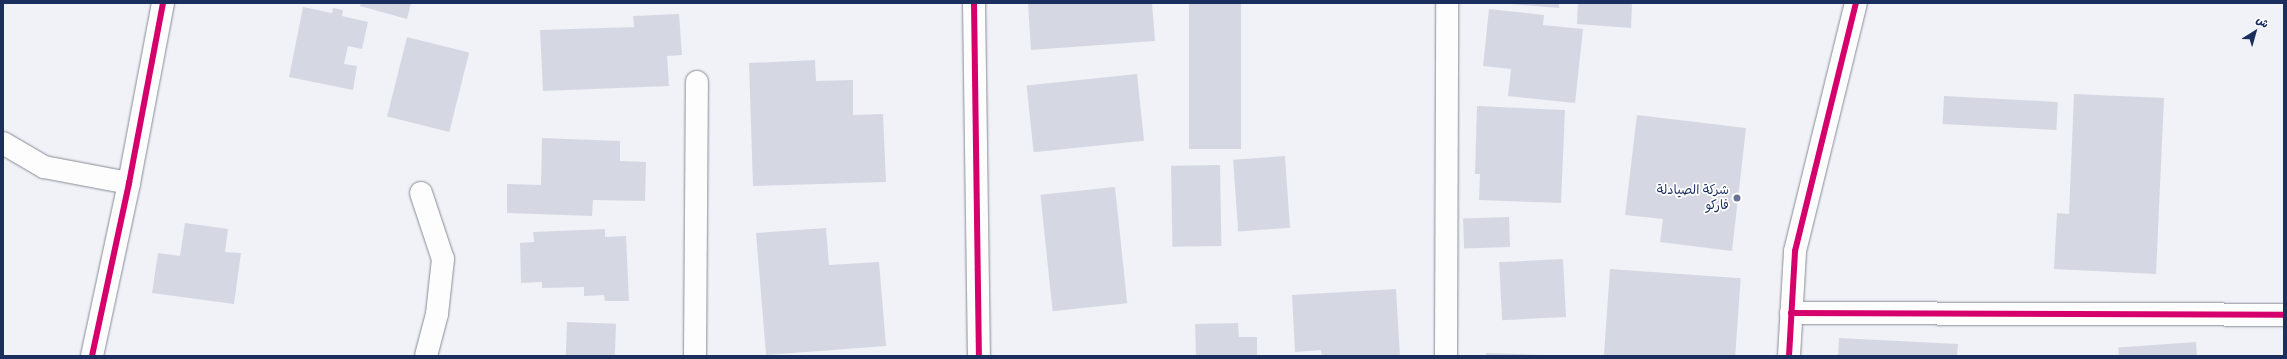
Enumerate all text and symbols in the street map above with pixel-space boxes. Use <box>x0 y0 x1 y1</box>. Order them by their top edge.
text: ش <box>2252 11 2273 33</box>
north arrow <box>2235 12 2275 52</box>
place label: شركة الصيادلة فاركو <box>1657 183 1729 214</box>
marker: شركة الصيادلة فاركو <box>1732 193 1742 203</box>

